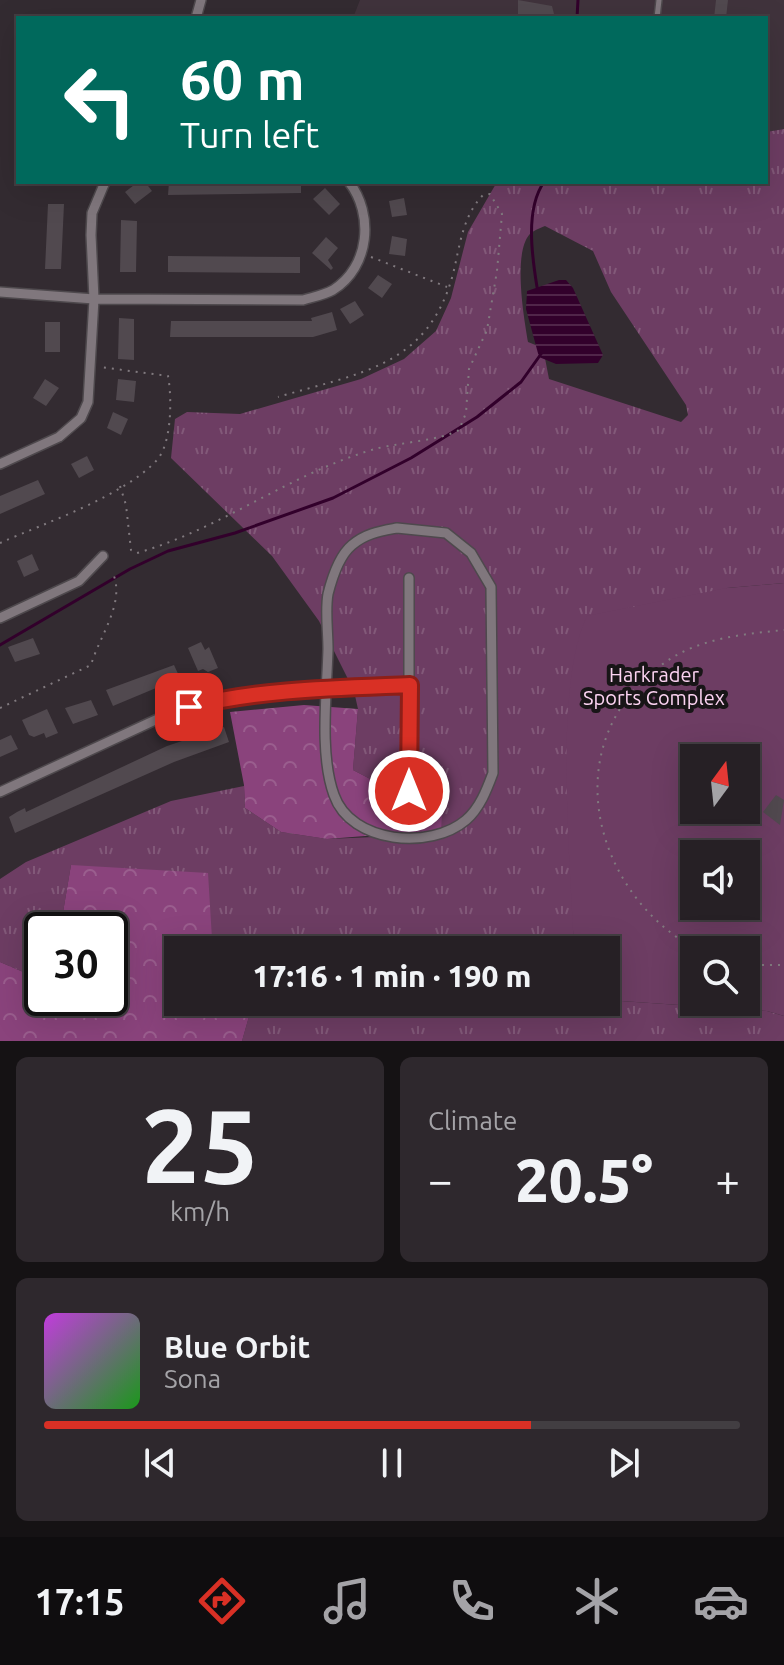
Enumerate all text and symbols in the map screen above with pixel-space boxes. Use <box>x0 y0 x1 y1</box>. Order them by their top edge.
icon: left <box>48 48 152 152</box>
text: 60 m <box>180 48 305 111</box>
text: Turn left <box>180 114 319 155</box>
park label: Harkrader Sports Complex <box>583 663 725 709</box>
pin <box>155 673 223 741</box>
icon: arrive <box>167 685 211 729</box>
north arrow <box>680 744 760 824</box>
map controls <box>680 744 760 1016</box>
position arrow <box>367 749 451 833</box>
button: sound <box>680 840 760 920</box>
speed limit sign: 30 <box>24 912 128 1016</box>
button: search <box>680 936 760 1016</box>
text: 17:16 · 1 min · 190 m <box>253 959 531 993</box>
text: 25 <box>141 1086 259 1203</box>
text: Climate <box>428 1106 517 1135</box>
text: 20.5° <box>515 1146 653 1213</box>
text: − <box>428 1155 453 1204</box>
text: + <box>715 1155 740 1204</box>
text: km/h <box>170 1197 230 1226</box>
text: Blue Orbit <box>164 1330 310 1364</box>
text: Sona <box>164 1364 221 1393</box>
icon: previous <box>138 1441 182 1485</box>
icon: pause <box>370 1441 414 1485</box>
icon: next <box>602 1441 646 1485</box>
icon: directions <box>194 1573 250 1629</box>
icon: music <box>319 1573 375 1629</box>
icon: phone <box>444 1573 500 1629</box>
icon: climate <box>569 1573 625 1629</box>
icon: car <box>693 1573 749 1629</box>
text: 17:15 <box>34 1581 125 1622</box>

